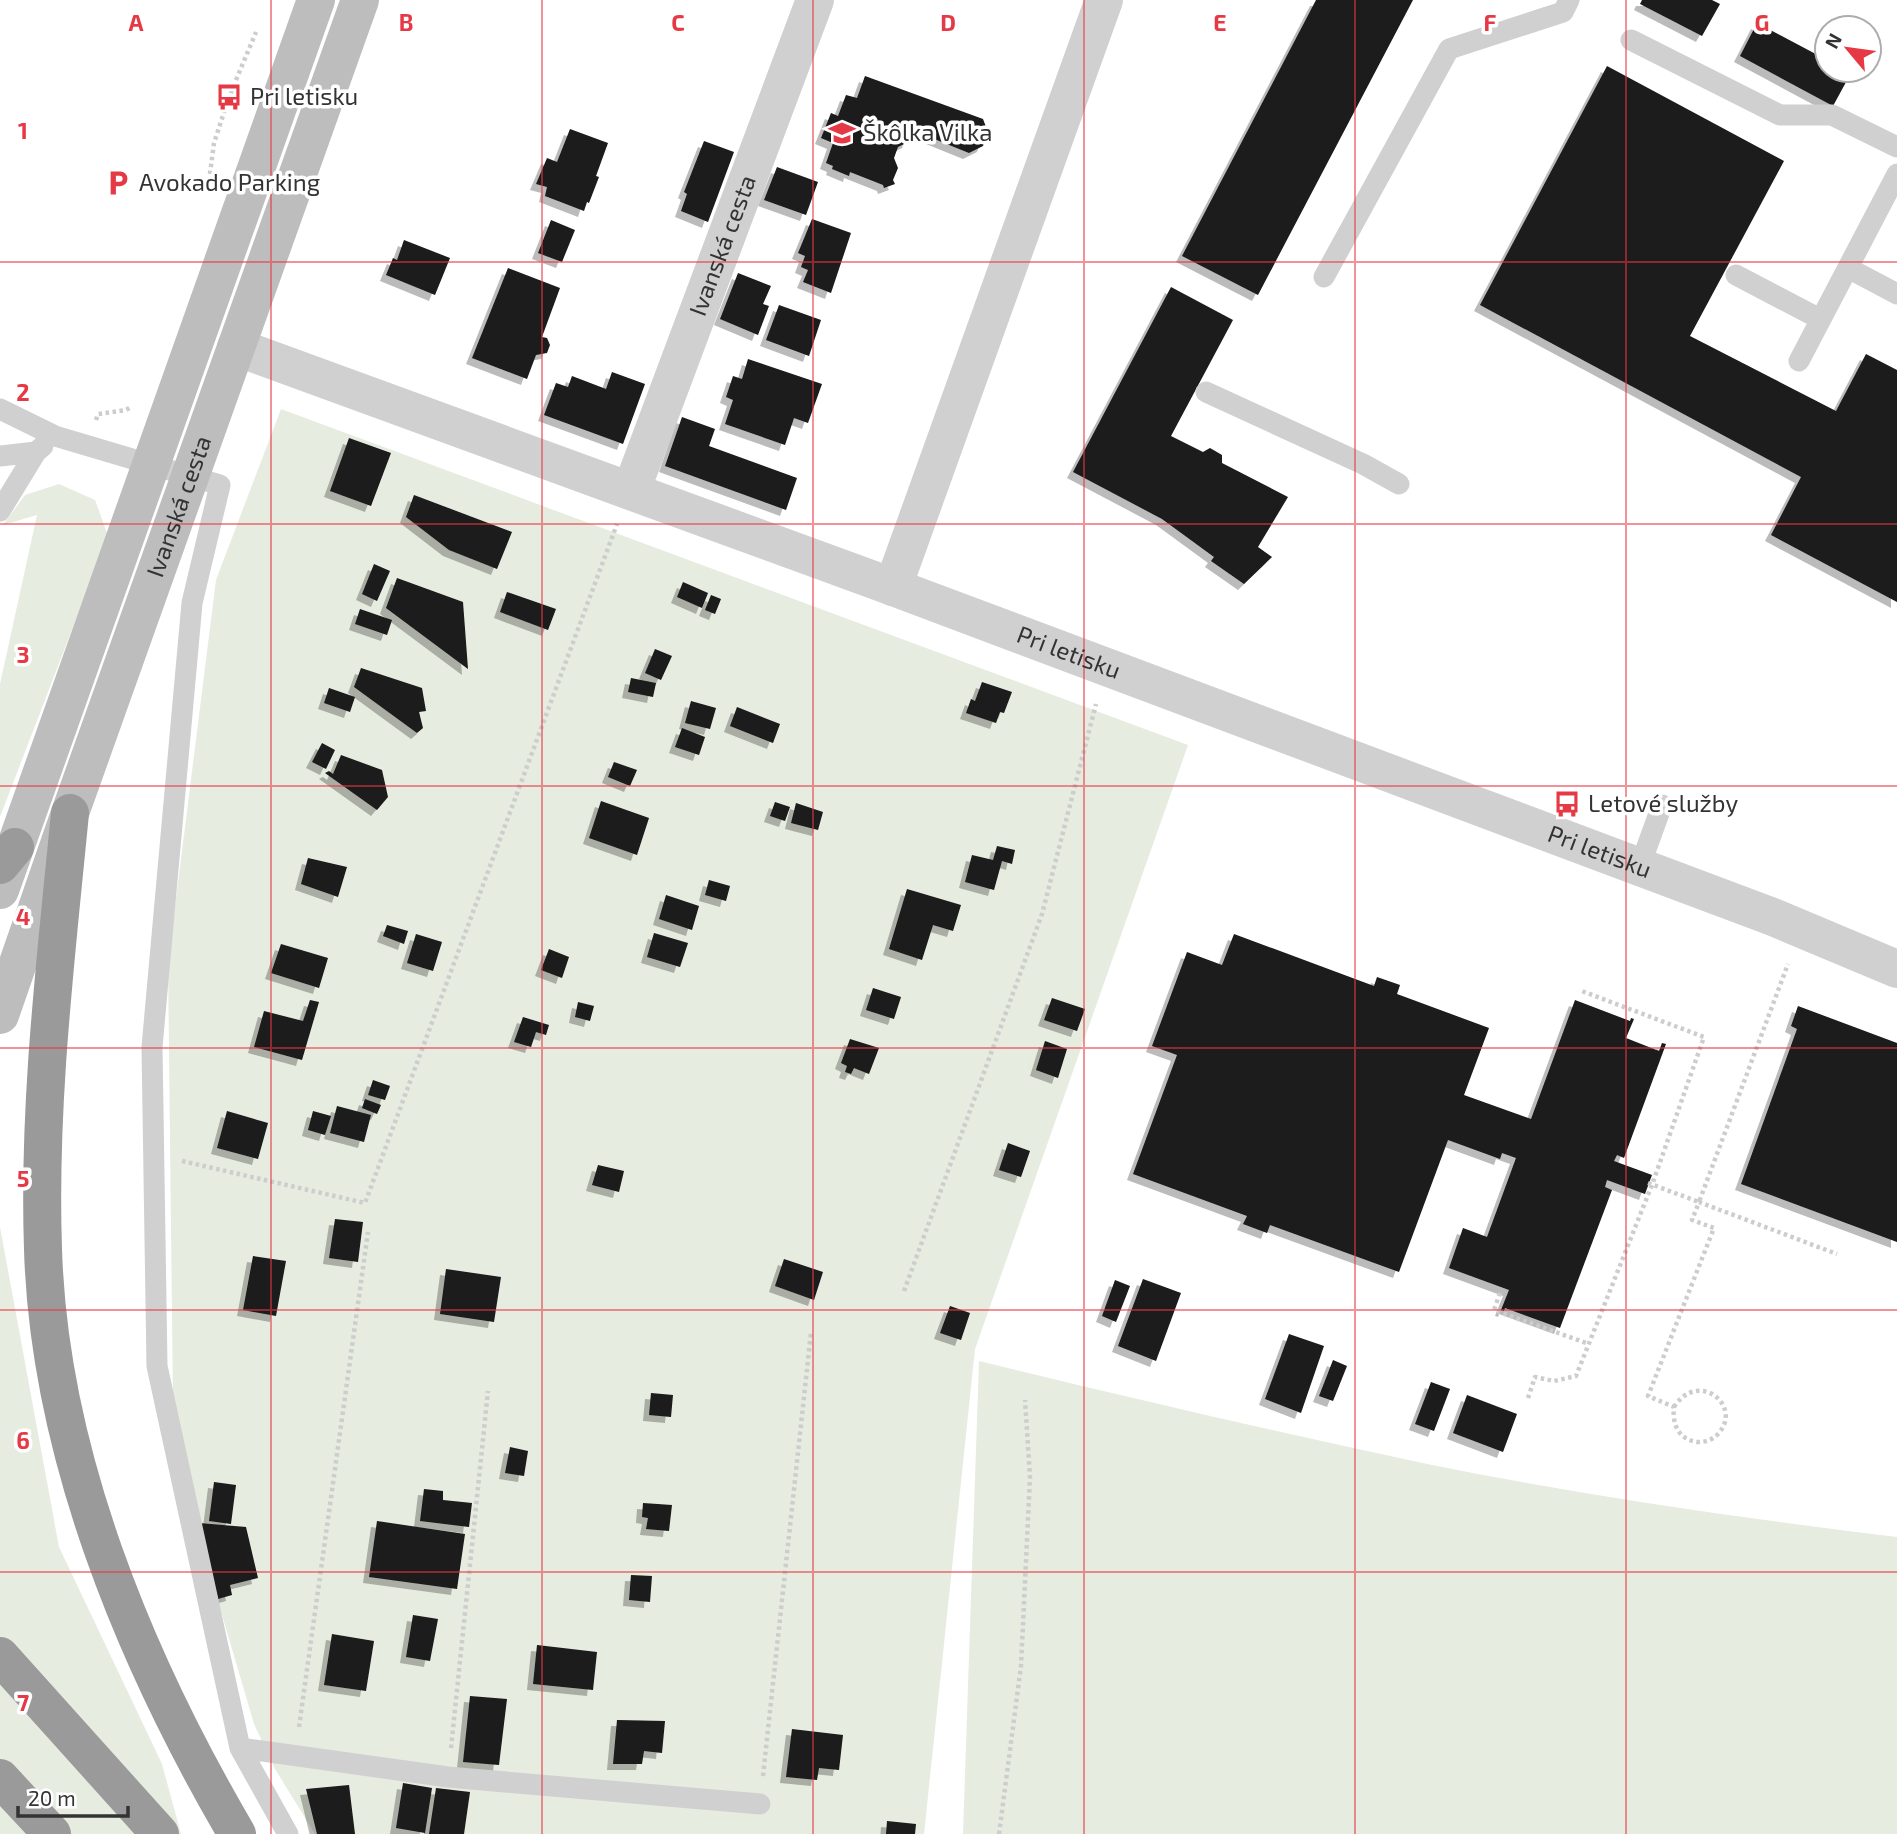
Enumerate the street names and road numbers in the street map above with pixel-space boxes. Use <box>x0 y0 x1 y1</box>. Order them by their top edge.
street label: Ivanská cesta <box>682 171 761 320</box>
street label: Ivanská cesta <box>139 432 216 581</box>
street label: Pri letisku <box>1013 619 1125 684</box>
street label: Pri letisku <box>1544 818 1656 883</box>

